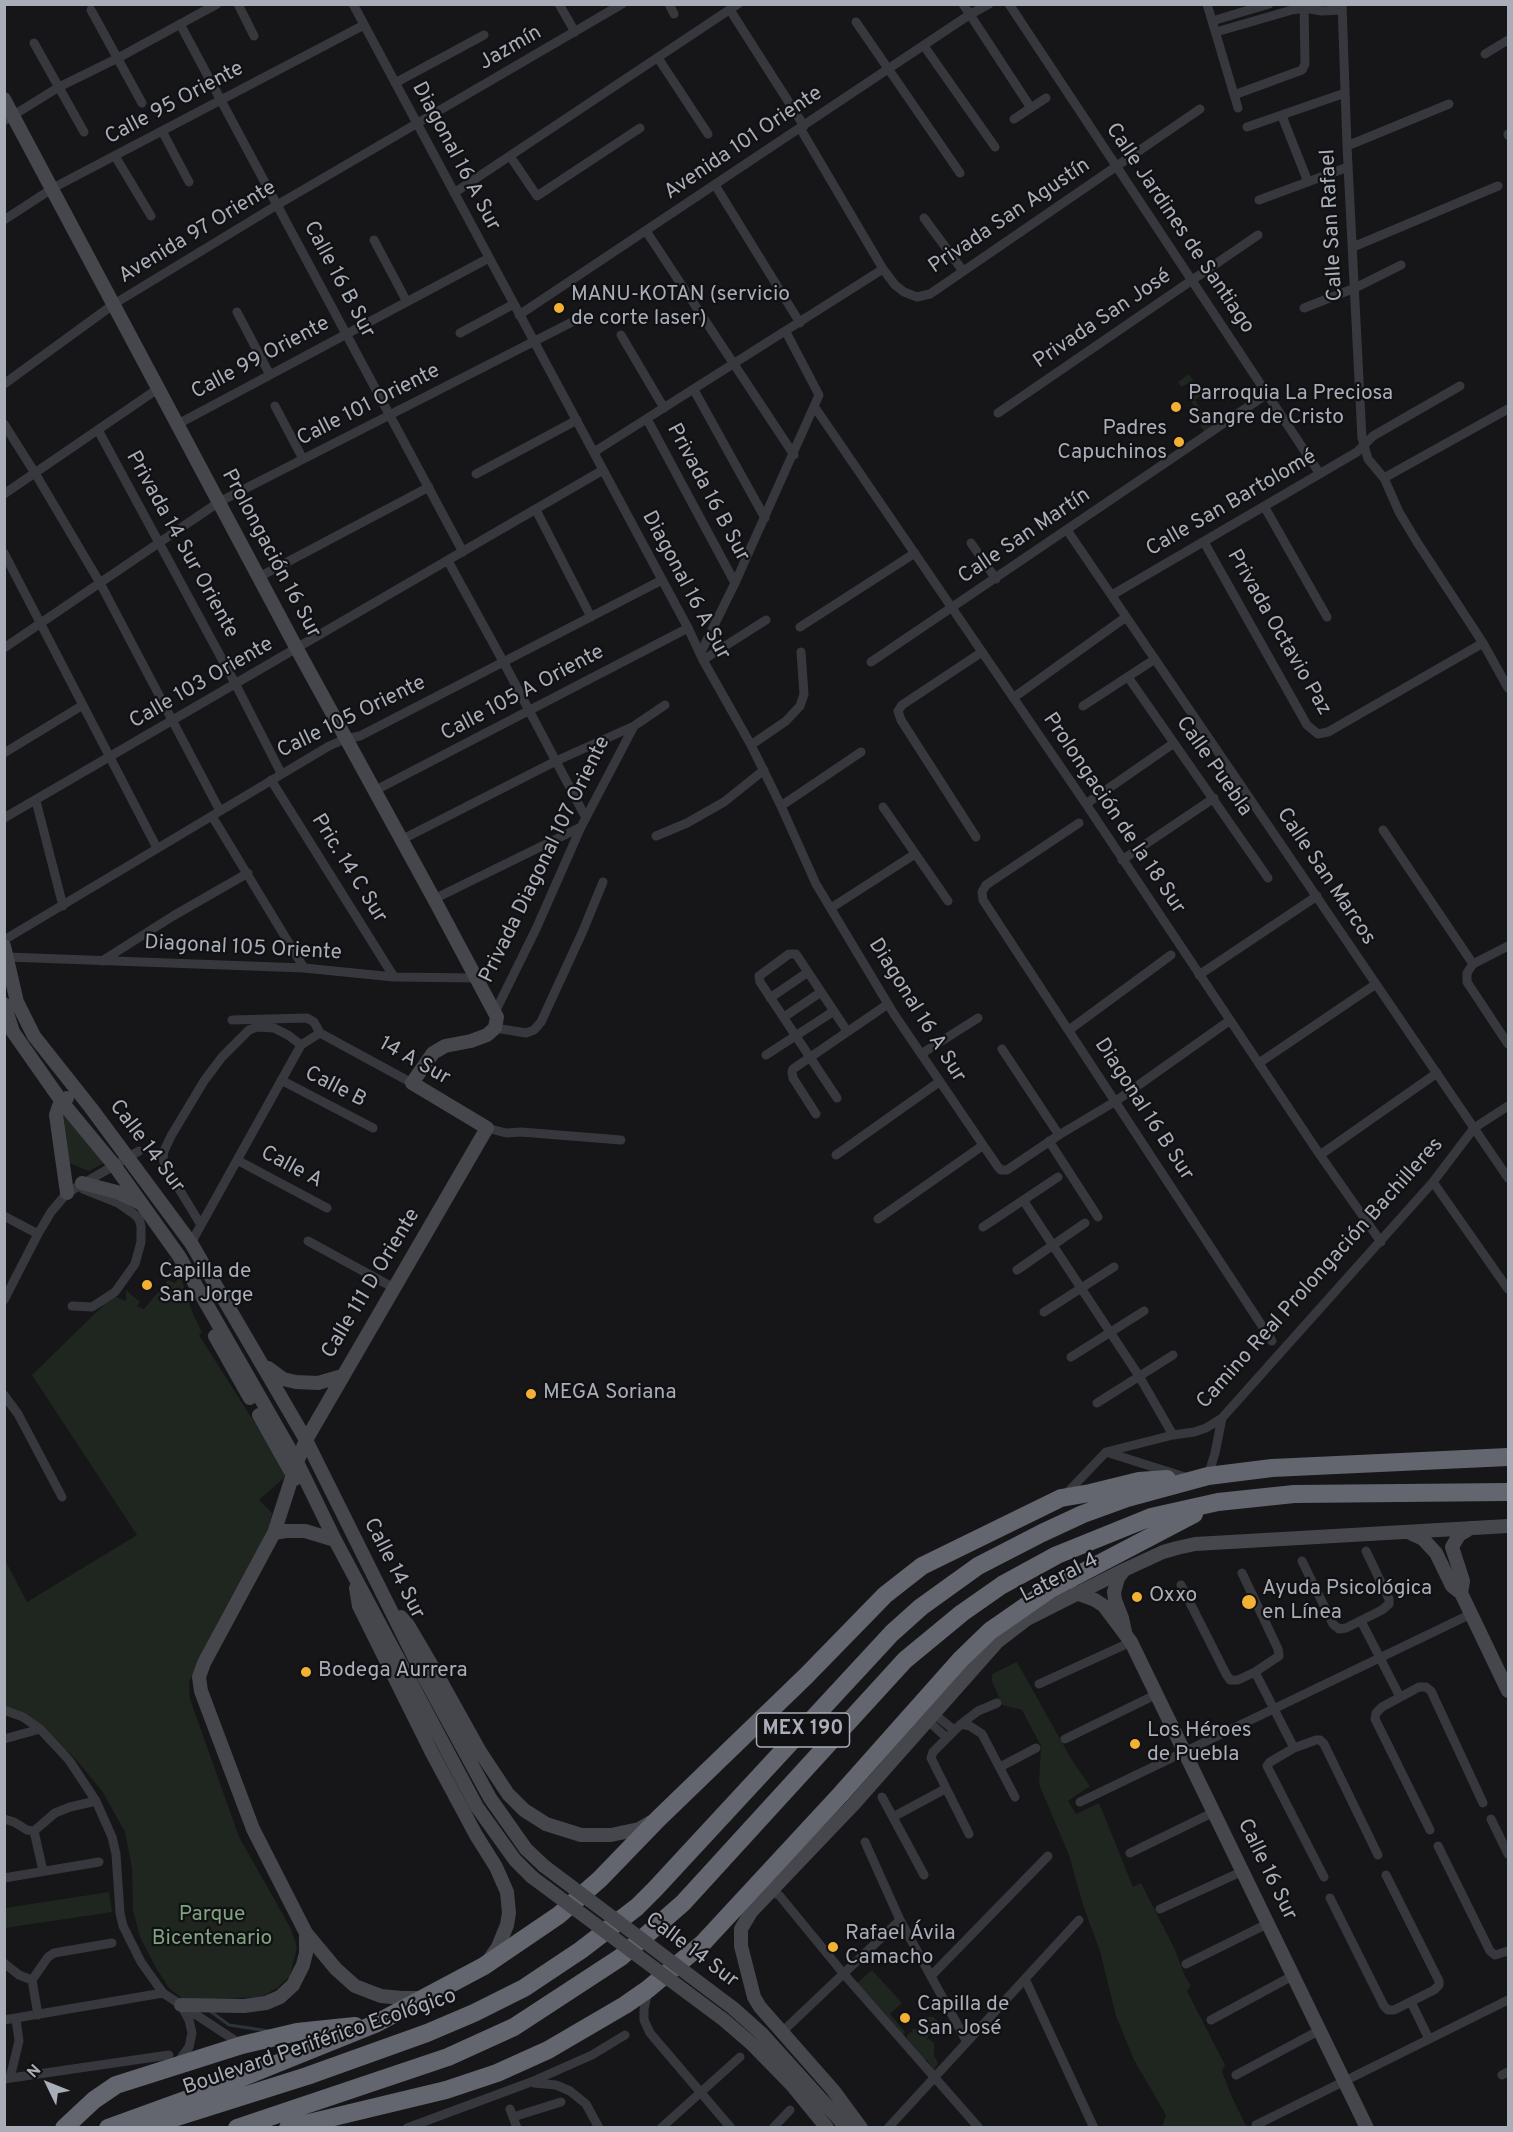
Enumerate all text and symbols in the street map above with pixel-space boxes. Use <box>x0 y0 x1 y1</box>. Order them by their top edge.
street label: Jazmín <box>475 21 547 77</box>
street label: Calle 95 Oriente <box>101 57 249 151</box>
street label: Diagonal 16 A Sur <box>405 78 505 236</box>
street label: Avenida 101 Oriente <box>660 82 828 206</box>
street label: Calle Jardines de Santiago <box>1099 119 1259 339</box>
street label: Calle San Rafael <box>1316 148 1350 302</box>
street label: Privada San Agustín <box>925 154 1095 280</box>
street label: Avenida 97 Oriente <box>115 176 281 290</box>
street label: Calle 16 B Sur <box>297 217 379 343</box>
street label: Privada San José <box>1029 265 1177 375</box>
place label: MANU-KOTAN (servicio de corte laser) <box>571 283 790 333</box>
marker: MANU-KOTAN (servicio de corte laser) <box>552 301 566 315</box>
street label: Calle 99 Oriente <box>188 312 334 406</box>
street label: Calle 101 Oriente <box>293 359 445 453</box>
place label: Parroquia La Preciosa Sangre de Cristo <box>1188 382 1393 432</box>
marker: Parroquia La Preciosa Sangre de Cristo <box>1169 400 1183 414</box>
place label: Padres Capuchinos <box>1057 417 1167 467</box>
street label: Privada 16 B Sur <box>660 420 754 566</box>
marker: Padres Capuchinos <box>1172 435 1186 449</box>
street label: Calle San Bartolomé <box>1142 445 1322 563</box>
street label: Privada 14 Sur Oriente <box>119 447 243 643</box>
street label: Prolongación 16 Sur <box>215 465 325 643</box>
street label: Calle San Martín <box>954 484 1096 590</box>
street label: Diagonal 16 A Sur <box>635 507 735 665</box>
street label: Privada Octavio Paz <box>1220 546 1336 720</box>
street label: Calle 103 Oriente <box>126 633 278 735</box>
street label: Calle 105 A Oriente <box>437 640 609 748</box>
street label: Calle 105 Oriente <box>274 671 430 765</box>
street label: Prolongación de la 18 Sur <box>1036 709 1190 919</box>
street label: Calle Puebla <box>1169 712 1257 822</box>
street label: Privada Diagonal 107 Oriente <box>475 733 617 987</box>
street label: Calle San Marcos <box>1270 804 1380 950</box>
street label: Pric. 14 C Sur <box>305 810 391 928</box>
street label: Diagonal 105 Oriente <box>144 931 342 967</box>
street label: Diagonal 16 A Sur <box>862 934 970 1088</box>
street label: 14 A Sur <box>374 1032 454 1092</box>
street label: Diagonal 16 B Sur <box>1088 1034 1198 1186</box>
street label: Calle B <box>300 1062 370 1114</box>
street label: Calle 14 Sur <box>103 1096 189 1198</box>
street label: Camino Real Prolongación Bachilleres <box>1192 1133 1450 1415</box>
street label: Calle A <box>256 1141 326 1195</box>
street label: Calle 111 D Oriente <box>317 1204 427 1364</box>
place label: Capilla de San Jorge <box>159 1260 253 1310</box>
marker: Capilla de San Jorge <box>140 1278 154 1292</box>
place label: MEGA Soriana <box>543 1381 676 1407</box>
marker: MEGA Soriana <box>524 1387 538 1401</box>
street label: Calle 14 Sur <box>357 1514 429 1624</box>
street label: Lateral 4 <box>1017 1549 1103 1609</box>
place label: Ayuda Psicológica en Línea <box>1262 1577 1432 1627</box>
place label: Oxxo <box>1149 1584 1197 1610</box>
marker: Oxxo <box>1130 1590 1144 1604</box>
marker: Ayuda Psicológica en Línea <box>1240 1593 1258 1611</box>
place label: Bodega Aurrera <box>318 1659 468 1685</box>
marker: Bodega Aurrera <box>299 1665 313 1679</box>
road number: MEX 190 <box>756 1713 850 1747</box>
place label: Los Héroes de Puebla <box>1147 1719 1252 1769</box>
marker: Los Héroes de Puebla <box>1128 1737 1142 1751</box>
street label: Calle 16 Sur <box>1231 1815 1301 1925</box>
park label: Parque Bicentenario <box>152 1903 272 1953</box>
street label: Calle 14 Sur <box>640 1908 742 1994</box>
place label: Rafael Ávila Camacho <box>845 1922 956 1972</box>
marker: Rafael Ávila Camacho <box>826 1940 840 1954</box>
street label: Boulevard Periférico Ecológico <box>180 1984 460 2102</box>
place label: Capilla de San José <box>917 1993 1009 2043</box>
marker: Capilla de San José <box>898 2011 912 2025</box>
north arrow <box>18 2054 78 2114</box>
text: N <box>24 2061 46 2083</box>

